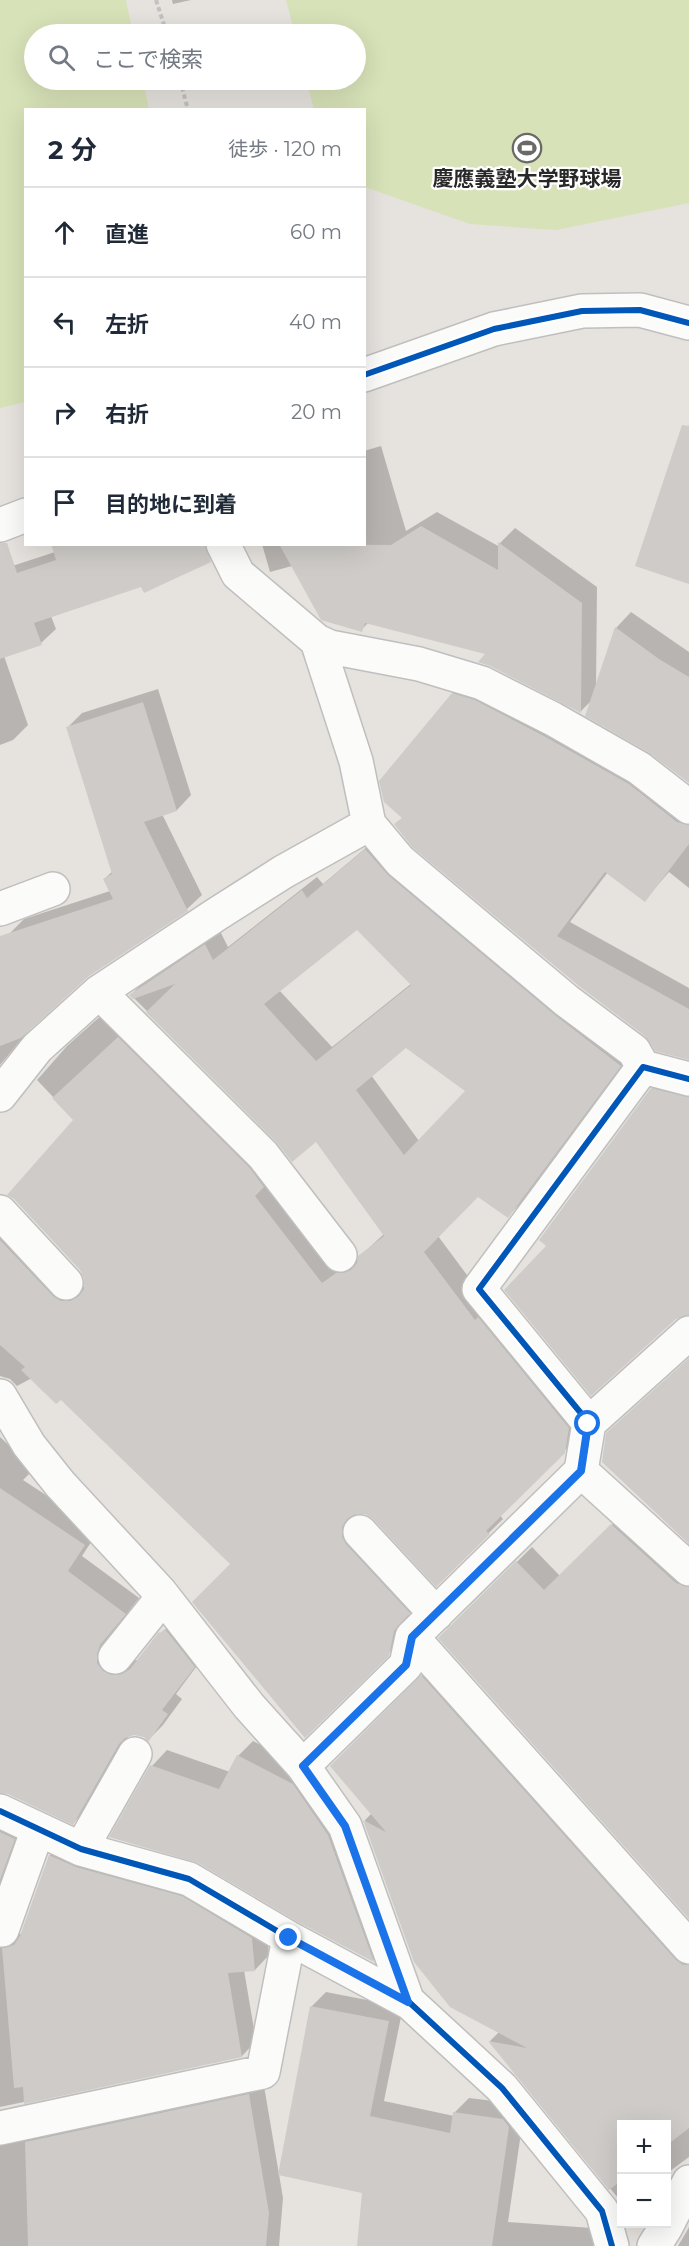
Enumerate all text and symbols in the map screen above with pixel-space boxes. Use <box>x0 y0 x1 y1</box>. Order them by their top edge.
search box <box>24 24 366 90</box>
icon: search <box>45 41 78 74</box>
text: ここで検索 <box>93 46 203 73</box>
sports icon: 慶應義塾大学野球場 <box>511 132 543 164</box>
text: 2 分 <box>48 134 97 166</box>
text: 徒歩 · 120 m <box>228 137 342 161</box>
place label: 慶應義塾大学野球場 <box>433 166 622 191</box>
icon: ahead <box>48 216 81 249</box>
text: 60 m <box>290 220 342 244</box>
text: 直進 <box>105 221 149 248</box>
icon: left <box>48 306 81 339</box>
text: 40 m <box>289 310 342 334</box>
text: 左折 <box>105 311 149 338</box>
icon: right <box>48 396 81 429</box>
text: 20 m <box>291 400 342 424</box>
text: 右折 <box>105 401 149 428</box>
icon: arrive <box>48 486 81 519</box>
text: 目的地に到着 <box>105 491 237 518</box>
route start <box>574 1410 600 1436</box>
route end <box>275 1924 301 1950</box>
map controls <box>617 2120 671 2228</box>
button: + <box>617 2120 671 2174</box>
button: − <box>617 2174 671 2228</box>

